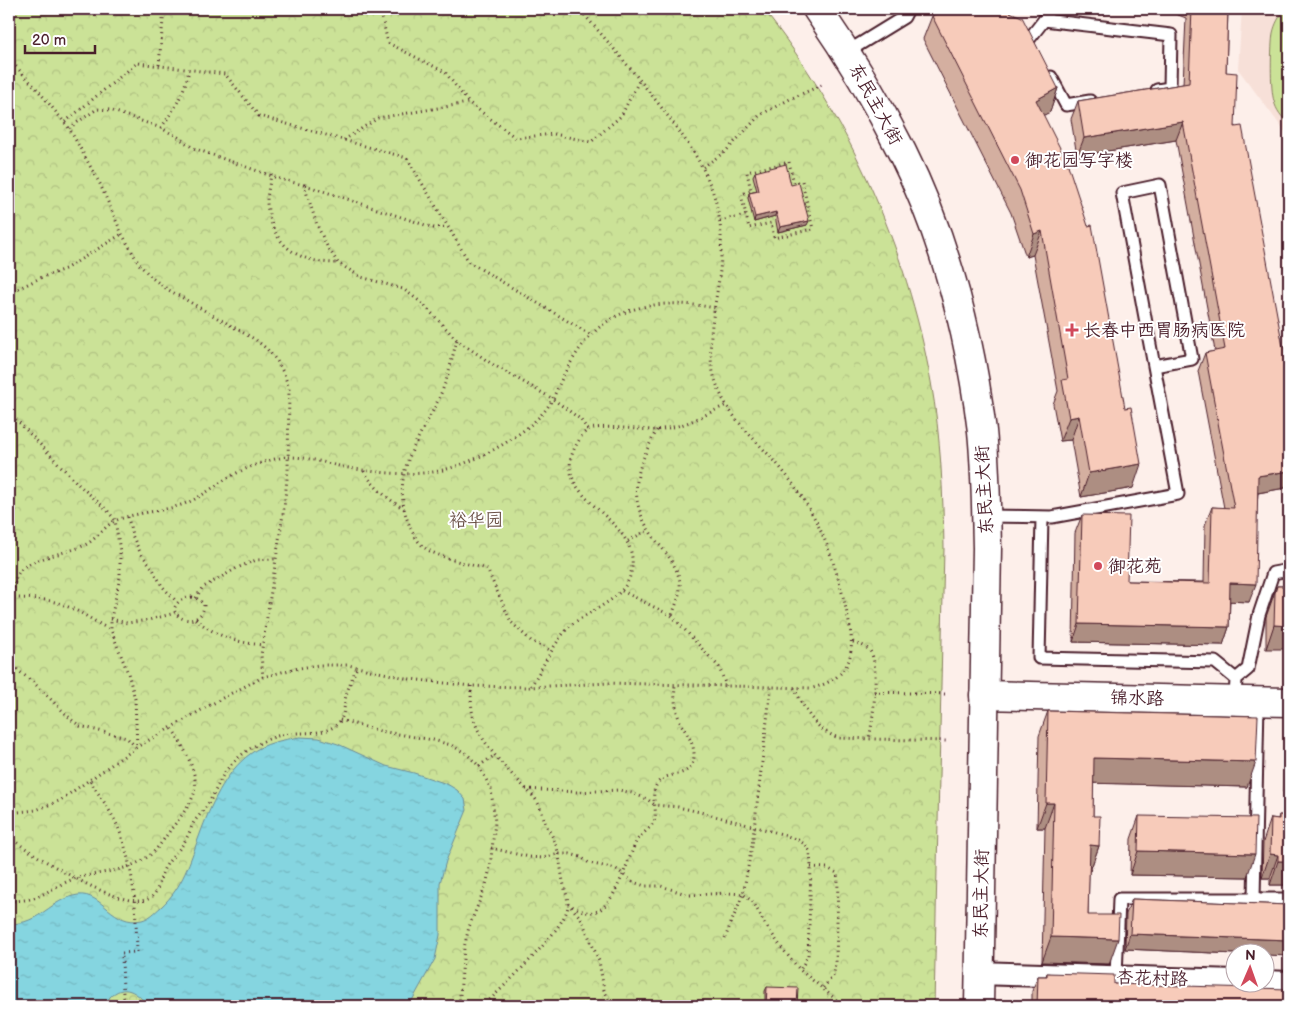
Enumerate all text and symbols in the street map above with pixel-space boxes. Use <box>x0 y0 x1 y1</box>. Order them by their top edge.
scale bar <box>25 22 95 54</box>
text: 20 m <box>32 31 66 50</box>
street label: 东民主大街 <box>845 60 907 149</box>
place label: 御花园写字楼 <box>1025 150 1133 171</box>
marker: 御花园写字楼 <box>1009 154 1021 166</box>
place label: 长春中西胃肠病医院 <box>1083 320 1245 341</box>
marker: 长春中西胃肠病医院 <box>1065 323 1079 337</box>
street label: 东民主大街 <box>972 444 997 535</box>
park label: 裕华园 <box>449 510 503 531</box>
place label: 御花苑 <box>1108 556 1162 577</box>
marker: 御花苑 <box>1092 560 1104 572</box>
street label: 锦水路 <box>1110 688 1164 709</box>
street label: 东民主大街 <box>970 849 993 939</box>
north arrow <box>1226 942 1276 992</box>
text: N <box>1245 947 1256 964</box>
street label: 杏花村路 <box>1116 967 1188 990</box>

